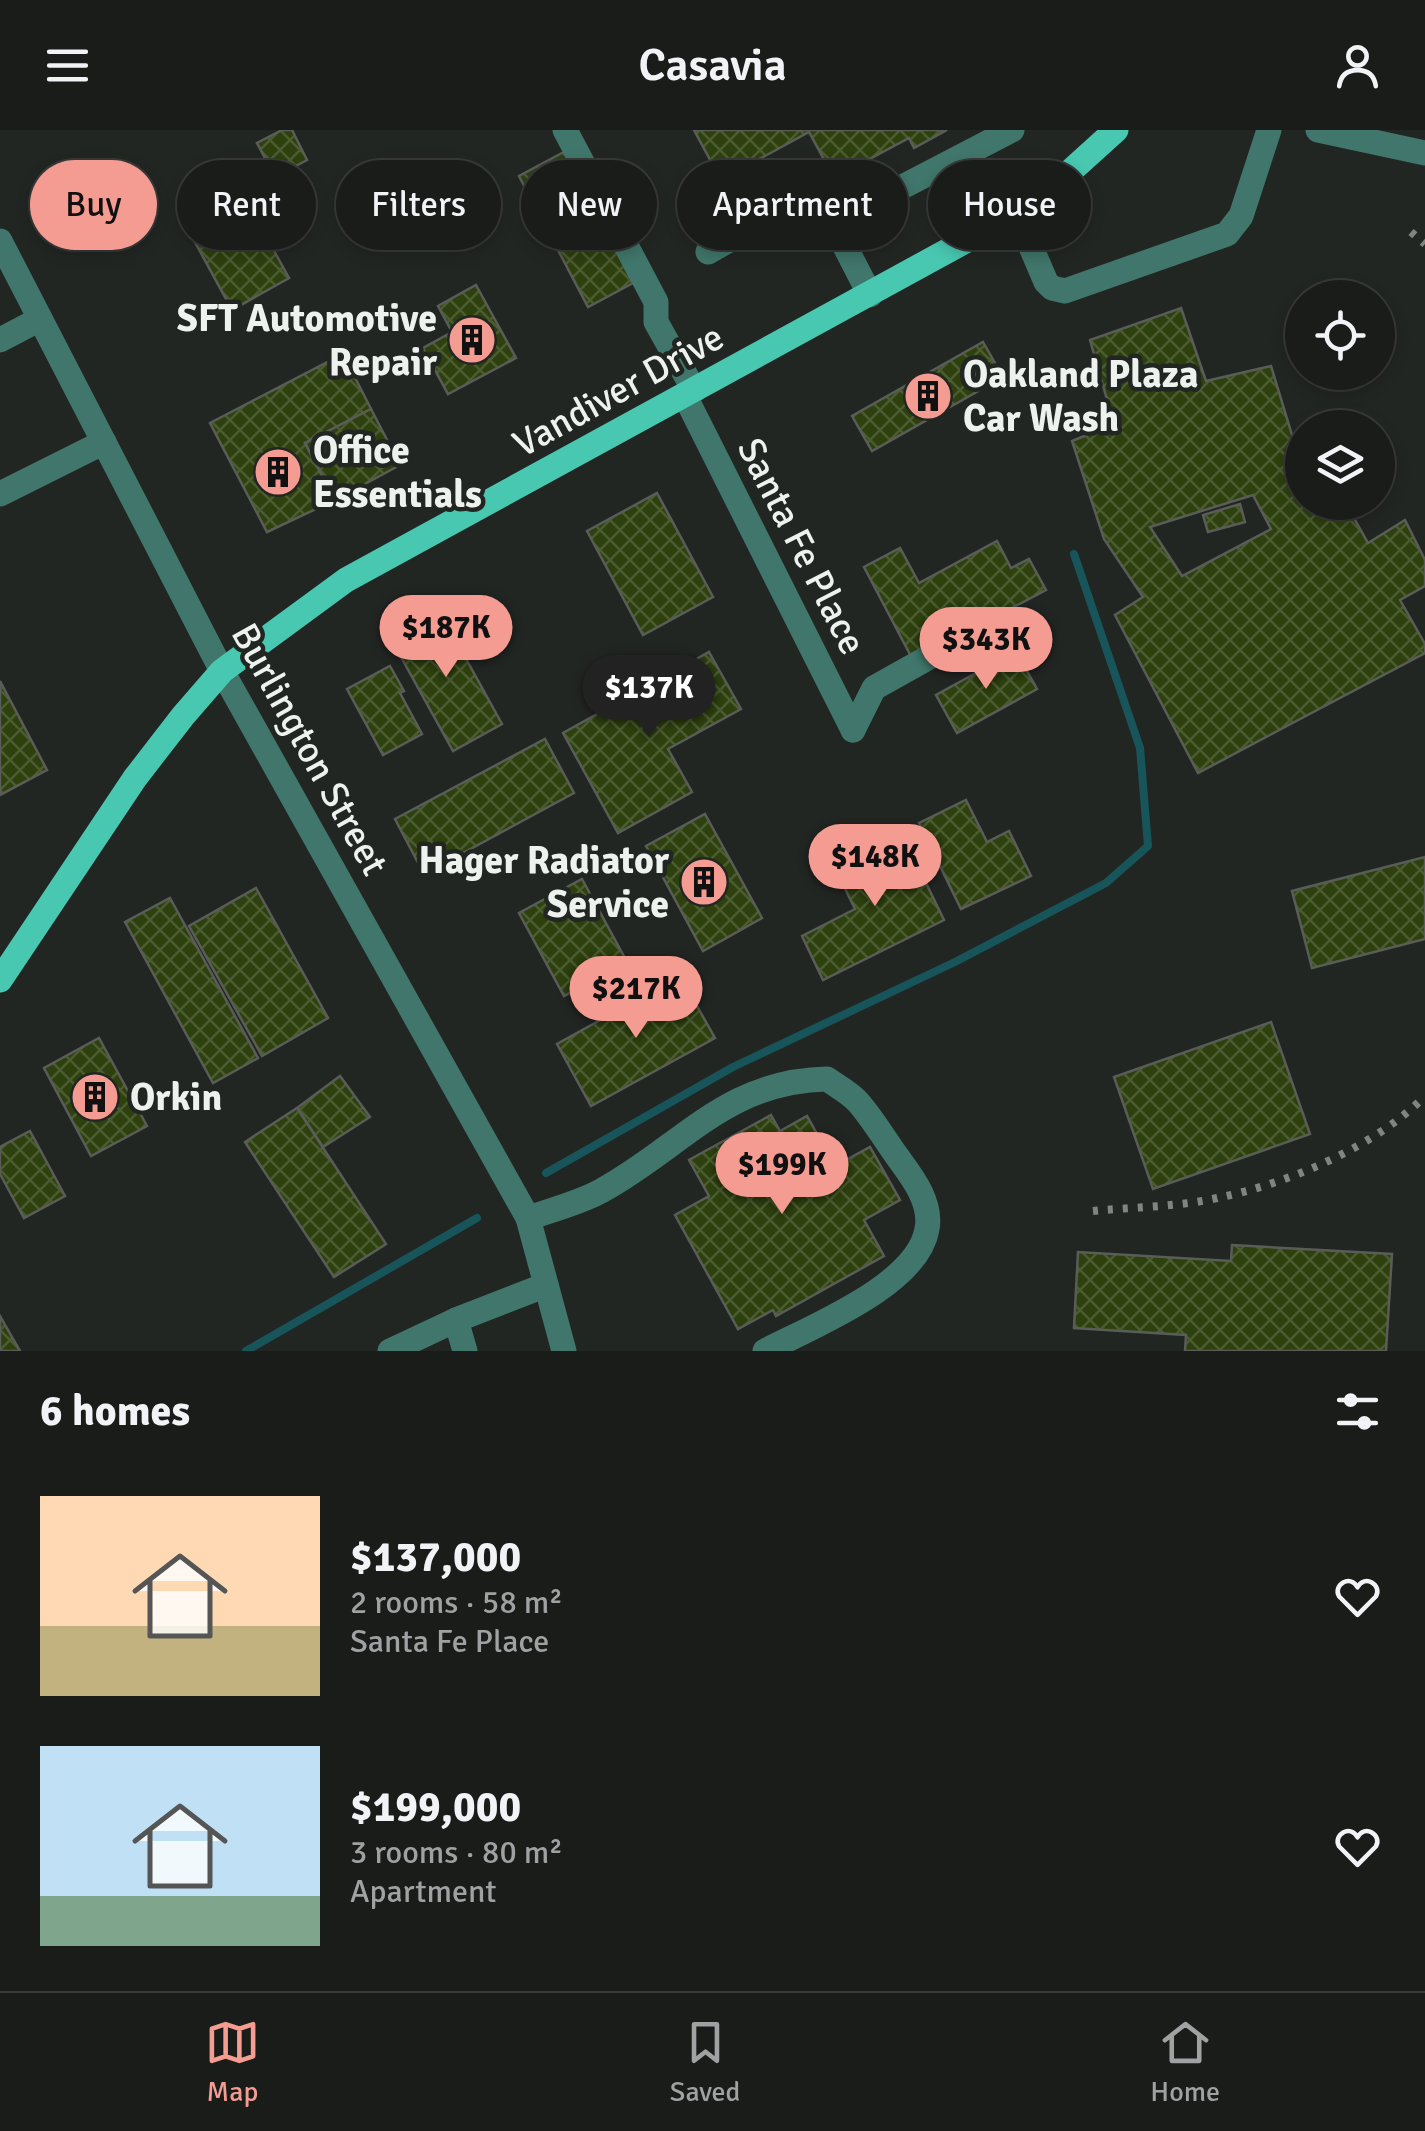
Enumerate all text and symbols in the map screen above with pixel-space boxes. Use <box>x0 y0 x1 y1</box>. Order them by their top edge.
icon: menu <box>40 38 95 93</box>
text: Casavia <box>638 38 787 93</box>
icon: person <box>1330 38 1385 93</box>
chip: Buy <box>30 160 157 250</box>
chip: Rent <box>177 160 316 250</box>
chip: Filters <box>336 160 501 250</box>
chip: New <box>521 160 657 250</box>
chip: Apartment <box>677 160 908 250</box>
chip: House <box>928 160 1091 250</box>
map controls <box>1285 280 1395 520</box>
button: locate <box>1285 280 1395 390</box>
place label: SFT Automotive Repair <box>177 295 438 386</box>
street label: Vandiver Drive <box>505 313 732 468</box>
building icon: SFT Automotive Repair <box>446 314 498 366</box>
place label: Oakland Plaza Car Wash <box>963 351 1198 442</box>
building icon: Oakland Plaza Car Wash <box>902 370 954 422</box>
button: layers <box>1285 410 1395 520</box>
place label: Office Essentials <box>313 427 482 518</box>
street label: Santa Fe Place <box>727 430 876 662</box>
building icon: Office Essentials <box>252 446 304 498</box>
pin: $187K <box>376 595 516 680</box>
pin: $343K <box>916 607 1056 692</box>
text: $187K <box>402 608 490 647</box>
street label: Burlington Street <box>221 615 398 883</box>
text: $343K <box>942 620 1030 659</box>
pin: $137K <box>579 655 719 740</box>
text: $137K <box>605 668 693 707</box>
pin: $148K <box>805 824 945 909</box>
place label: Hager Radiator Service <box>419 837 670 928</box>
text: $148K <box>831 837 919 876</box>
building icon: Hager Radiator Service <box>678 856 730 908</box>
pin: $217K <box>566 956 706 1041</box>
text: $217K <box>592 969 680 1008</box>
building icon: Orkin <box>69 1071 121 1123</box>
place label: Orkin <box>130 1074 222 1121</box>
pin: $199K <box>712 1132 852 1217</box>
text: $199K <box>738 1145 826 1184</box>
icon: filters <box>1330 1384 1385 1439</box>
text: 6 homes <box>40 1386 190 1437</box>
text: $137,000 <box>350 1532 521 1583</box>
icon: home <box>120 1536 240 1656</box>
icon: heart <box>1330 1569 1385 1624</box>
text: 2 rooms · 58 m² <box>350 1583 563 1622</box>
text: Santa Fe Place <box>350 1622 549 1661</box>
text: $199,000 <box>350 1782 521 1833</box>
icon: home <box>120 1786 240 1906</box>
icon: heart <box>1330 1819 1385 1874</box>
text: 3 rooms · 80 m² <box>350 1833 563 1872</box>
text: Apartment <box>350 1872 497 1911</box>
tab: Map <box>205 2015 260 2109</box>
tab: Saved <box>670 2015 740 2109</box>
tab: Home <box>1150 2015 1220 2109</box>

